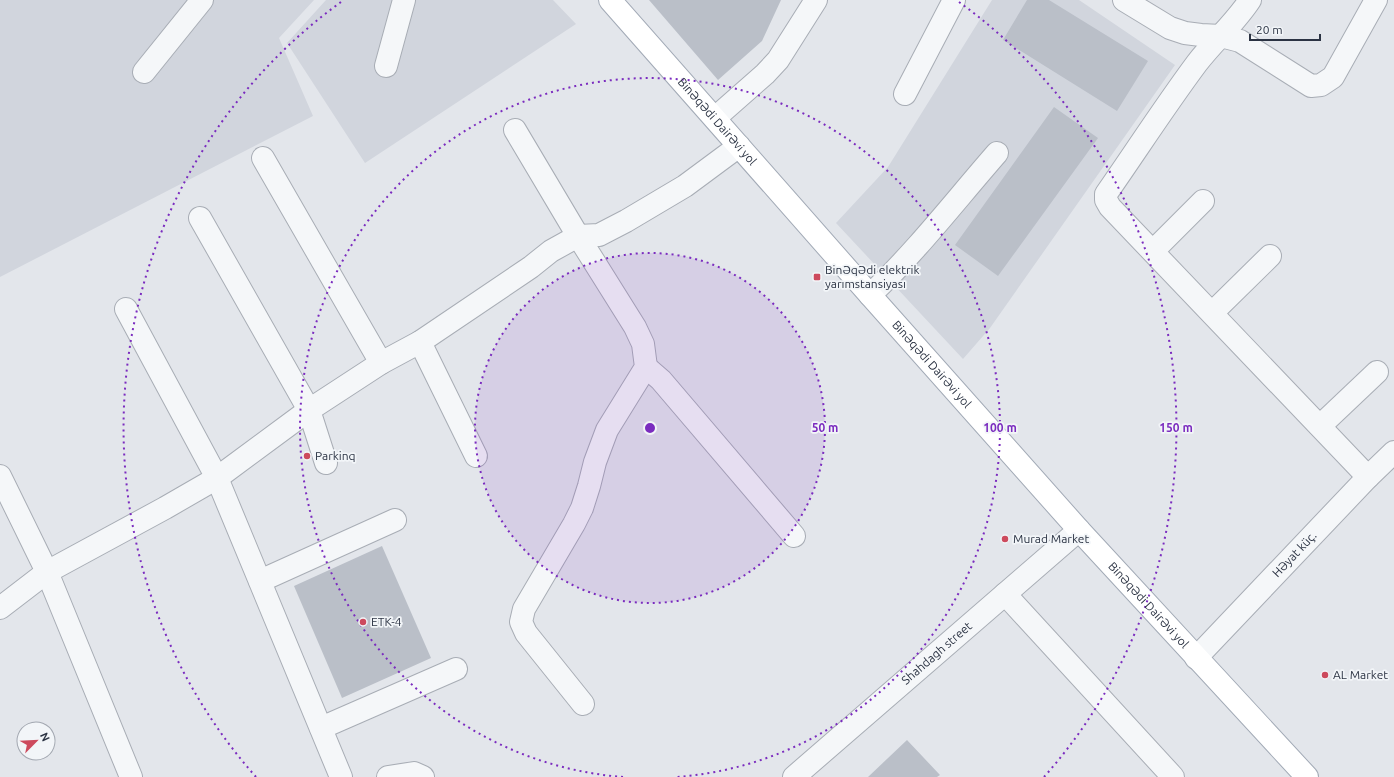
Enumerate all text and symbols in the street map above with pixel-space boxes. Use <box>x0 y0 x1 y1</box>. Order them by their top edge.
scale bar <box>1250 16 1320 42</box>
text: 20 m <box>1256 23 1283 36</box>
street label: Binəqədi Dairəvi yol <box>676 75 759 167</box>
place label: Binəqədi elektrik yarımstansiyası <box>825 263 920 290</box>
marker: Binəqədi elektrik yarımstansiyası <box>812 272 822 282</box>
street label: Binəqədi Dairəvi yol <box>890 318 974 410</box>
centre of rings <box>643 421 657 435</box>
text: 50 m <box>812 421 838 434</box>
text: 100 m <box>983 421 1017 434</box>
text: 150 m <box>1159 421 1193 434</box>
place label: Parkinq <box>315 449 356 462</box>
marker: Parkinq <box>302 451 312 461</box>
street label: Həyat küç. <box>1270 529 1319 579</box>
place label: Murad Market <box>1013 532 1089 545</box>
marker: Murad Market <box>1000 534 1010 544</box>
street label: Binəqədi Dairəvi yol <box>1106 559 1191 650</box>
place label: ETK-4 <box>371 615 402 628</box>
marker: ETK-4 <box>358 617 368 627</box>
street label: Shahdagh street <box>899 619 974 687</box>
place label: AL Market <box>1333 668 1388 681</box>
marker: AL Market <box>1320 670 1330 680</box>
north arrow <box>16 721 56 761</box>
text: N <box>38 731 52 743</box>

